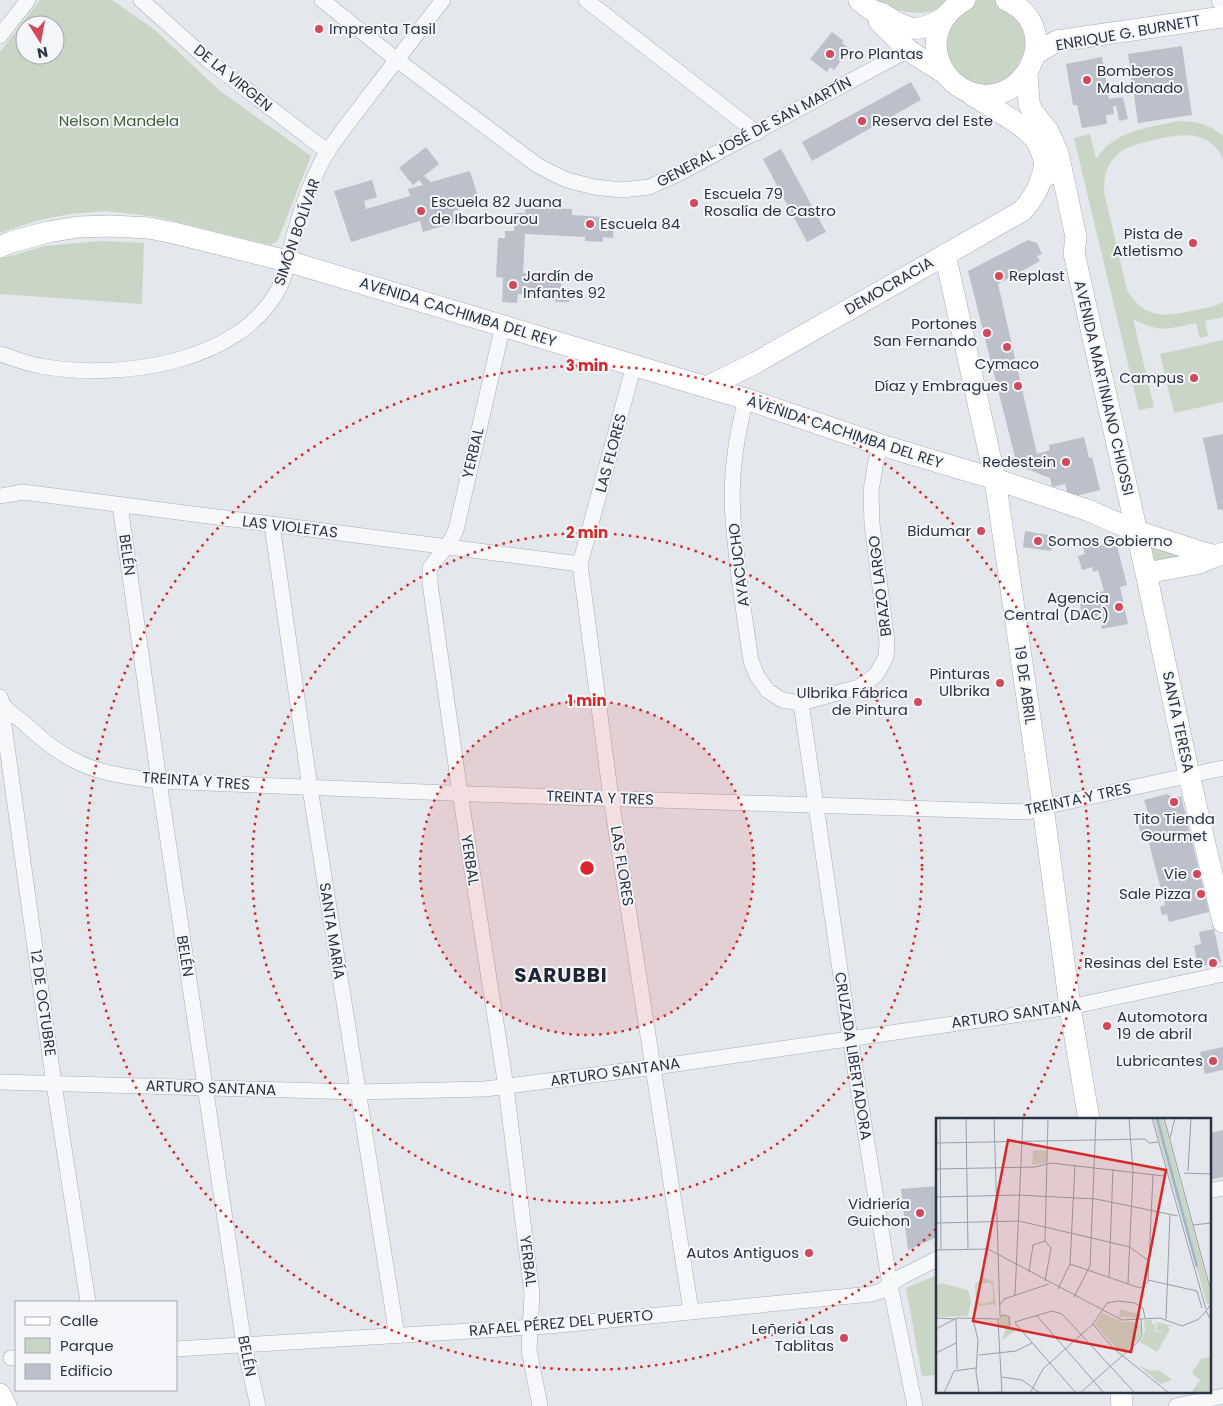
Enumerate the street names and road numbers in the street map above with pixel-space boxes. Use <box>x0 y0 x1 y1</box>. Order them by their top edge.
street label: ENRIQUE G. BURNETT <box>1054 9 1202 56</box>
street label: DE LA VIRGEN <box>189 39 277 116</box>
street label: GENERAL JOSÉ DE SAN MARTÍN <box>653 71 855 192</box>
street label: SIMÓN BOLÍVAR <box>268 175 325 288</box>
street label: DEMOCRACIA <box>841 252 937 319</box>
street label: AVENIDA CACHIMBA DEL REY <box>357 272 559 352</box>
street label: AVENIDA MARTINIANO CHIOSSI <box>1069 278 1139 498</box>
street label: AVENIDA CACHIMBA DEL REY <box>745 390 946 473</box>
street label: LAS FLORES <box>590 411 631 495</box>
street label: YERBAL <box>457 425 489 480</box>
street label: LAS VIOLETAS <box>241 510 339 543</box>
street label: AYACUCHO <box>723 522 754 608</box>
street label: BELÉN <box>114 533 141 577</box>
street label: BRAZO LARGO <box>863 534 896 638</box>
street label: 19 DE ABRIL <box>1010 644 1041 726</box>
street label: SANTA TERESA <box>1157 669 1199 775</box>
street label: TREINTA Y TRES <box>141 766 251 795</box>
street label: TREINTA Y TRES <box>1023 777 1133 820</box>
street label: TREINTA Y TRES <box>546 785 654 810</box>
street label: LAS FLORES <box>606 824 639 907</box>
street label: YERBAL <box>456 833 485 887</box>
street label: SANTA MARÍA <box>314 881 351 981</box>
street label: BELÉN <box>172 934 199 978</box>
street label: 12 DE OCTUBRE <box>26 948 61 1058</box>
street label: CRUZADA LIBERTADORA <box>830 970 877 1141</box>
street label: ARTURO SANTANA <box>950 994 1082 1033</box>
street label: ARTURO SANTANA <box>549 1052 681 1091</box>
street label: ARTURO SANTANA <box>145 1075 277 1100</box>
street label: YERBAL <box>515 1234 542 1288</box>
street label: RAFAEL PÉREZ DEL PUERTO <box>468 1304 654 1341</box>
street label: BELÉN <box>233 1333 262 1378</box>

